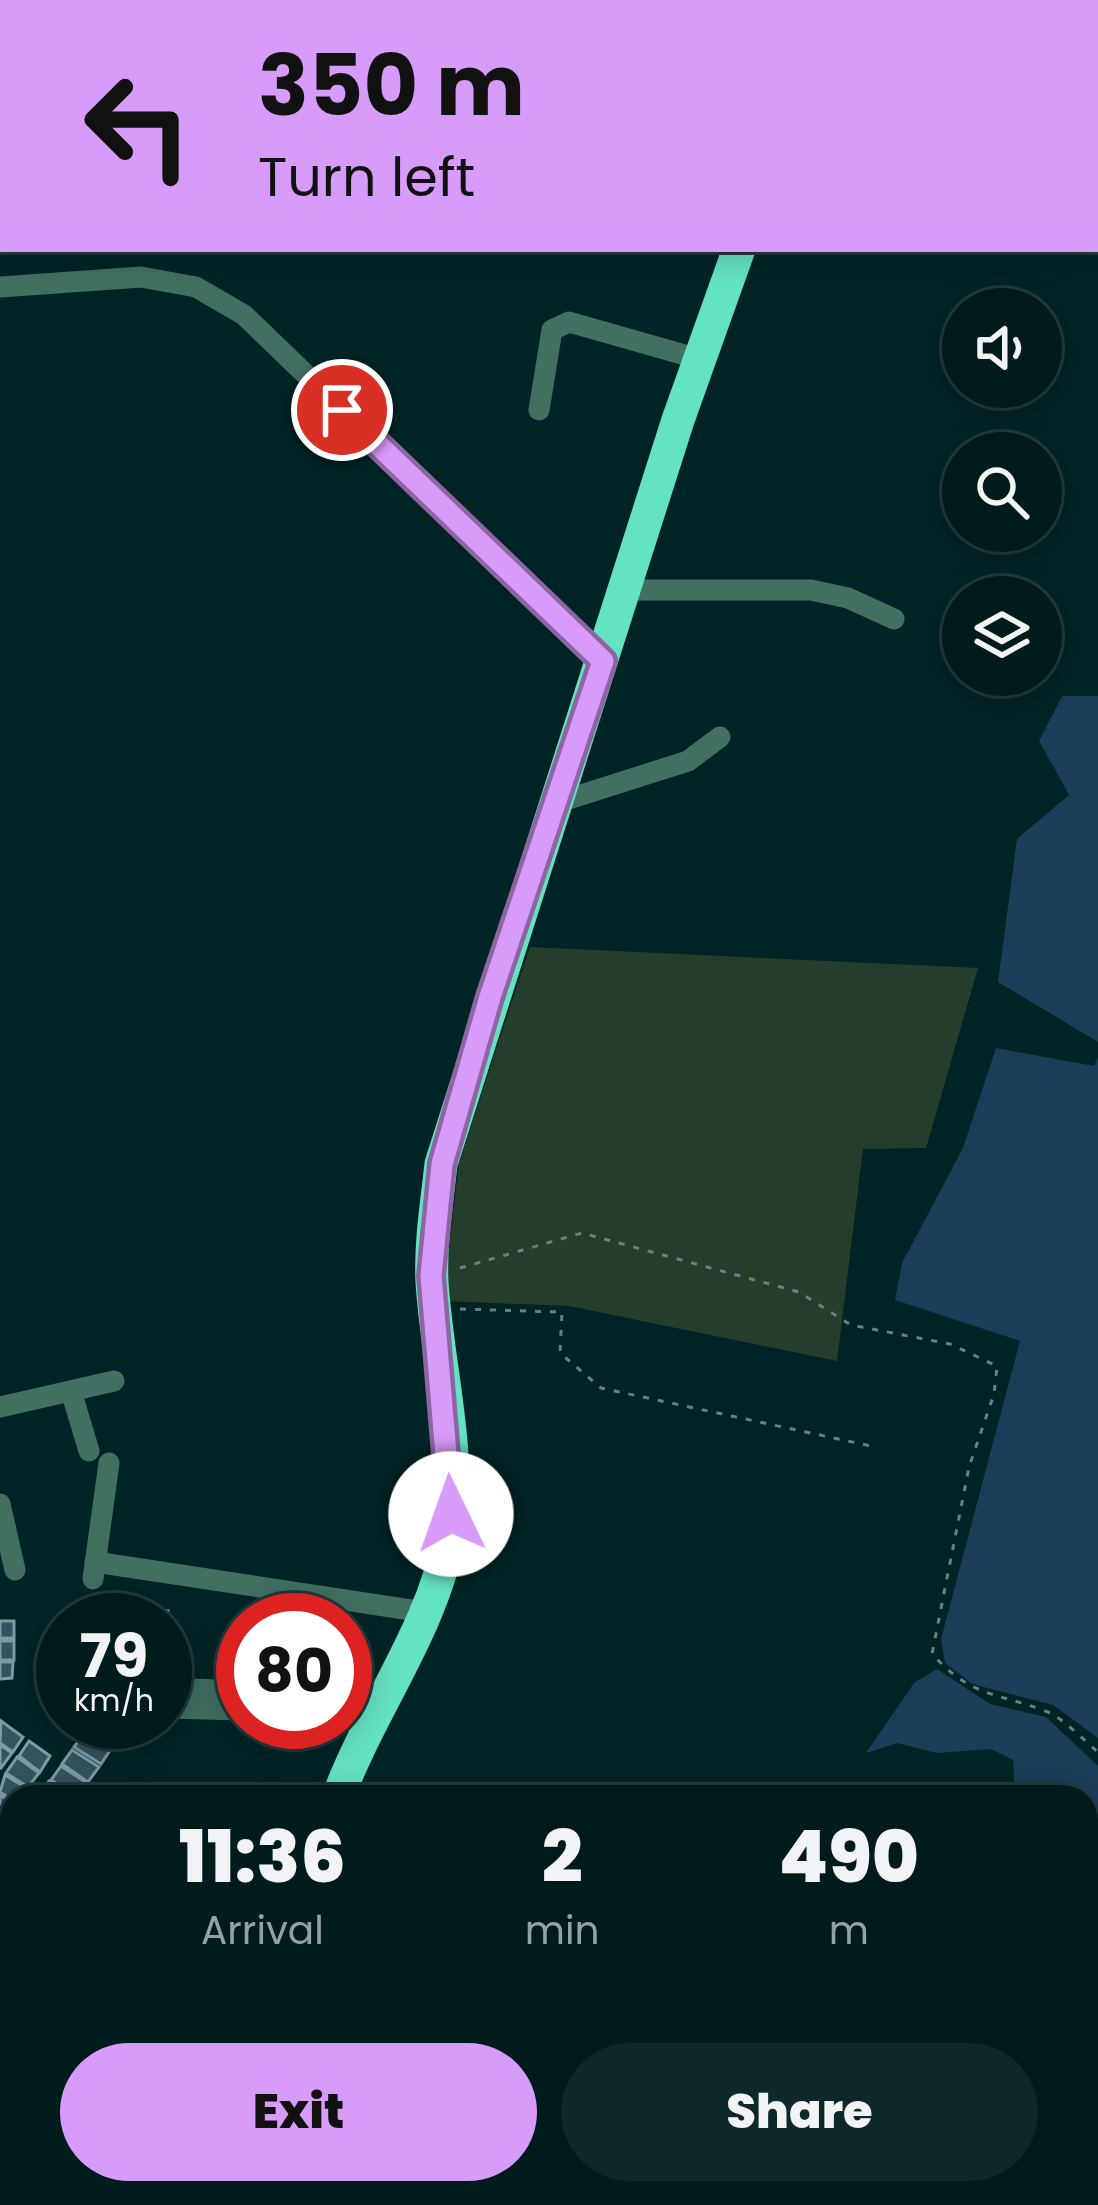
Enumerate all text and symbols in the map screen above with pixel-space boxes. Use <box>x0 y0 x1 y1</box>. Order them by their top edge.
text: 350 m <box>258 27 525 144</box>
icon: left <box>60 48 216 204</box>
text: Turn left <box>258 139 475 215</box>
map controls <box>942 288 1062 696</box>
button: sound <box>942 288 1062 408</box>
pin <box>291 359 393 461</box>
icon: arrive <box>309 377 375 443</box>
button: search <box>942 432 1062 552</box>
button: layers <box>942 576 1062 696</box>
position arrow <box>388 1451 514 1577</box>
speed limit sign: 80 <box>216 1593 372 1749</box>
text: 79 <box>80 1614 149 1698</box>
text: km/h <box>74 1679 154 1722</box>
text: 11:36 <box>179 1806 346 1907</box>
text: 2 <box>542 1806 583 1907</box>
text: 490 <box>778 1806 919 1907</box>
text: Arrival <box>201 1903 324 1958</box>
text: min <box>525 1903 600 1958</box>
text: m <box>829 1903 869 1958</box>
button: Exit <box>60 2043 537 2181</box>
button: Share <box>561 2043 1038 2181</box>

